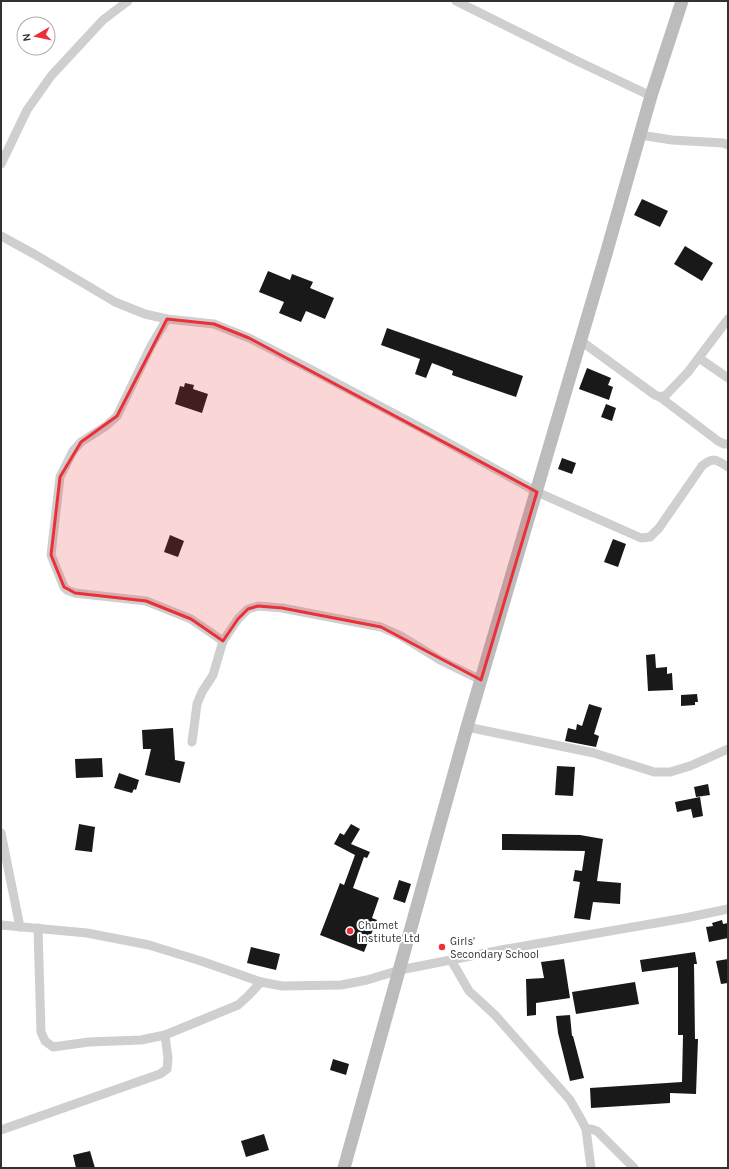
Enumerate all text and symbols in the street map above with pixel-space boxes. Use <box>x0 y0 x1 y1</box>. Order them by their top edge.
north arrow <box>16 16 56 56</box>
text: N <box>20 33 34 42</box>
place label: Chumet Institute Ltd <box>358 919 420 945</box>
marker: Chumet Institute Ltd <box>345 926 355 936</box>
place label: Girls' Secondary School <box>450 935 539 961</box>
marker: Girls' Secondary School <box>437 942 447 952</box>

